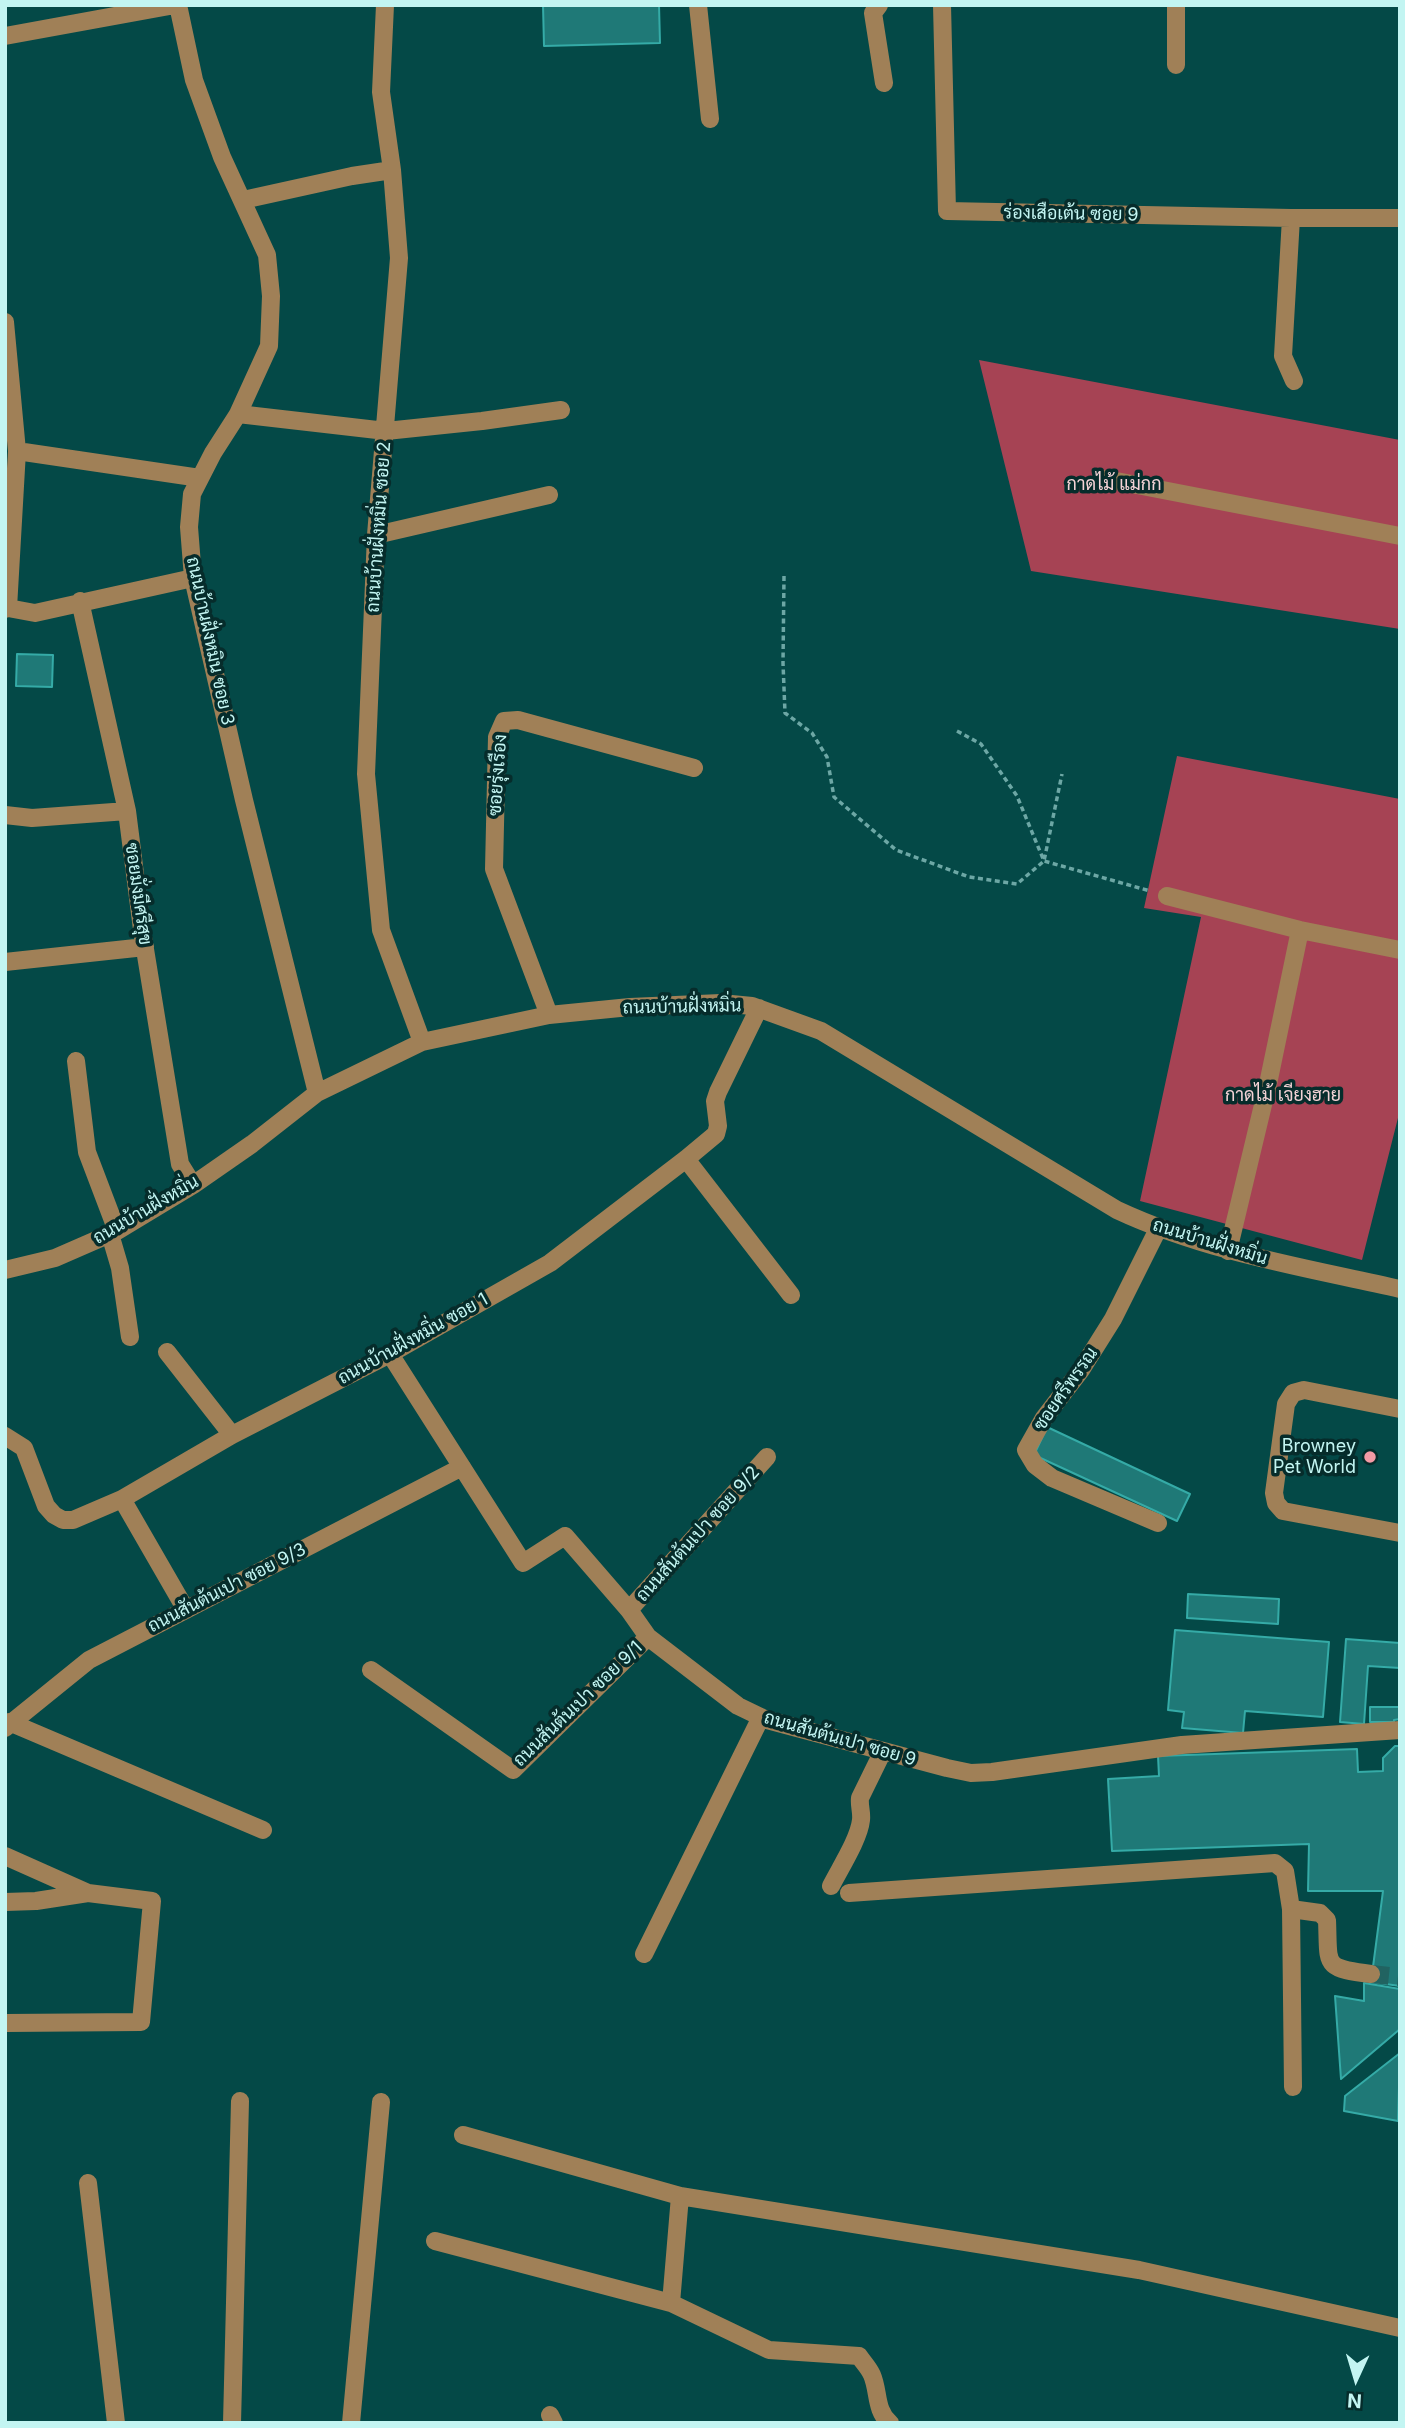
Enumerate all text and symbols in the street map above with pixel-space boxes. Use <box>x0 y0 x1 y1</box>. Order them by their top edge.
street label: ร่องเสือเต้น ซอย 9 <box>1003 202 1139 226</box>
street label: ถนนบ้านฝั่งหมิ่น ซอย 2 <box>362 441 396 613</box>
park label: กาดไม้ แม่กก <box>1066 474 1162 496</box>
street label: ถนนบ้านฝั่งหมิน ซอย 3 <box>182 555 238 727</box>
street label: ซอยรุ่งเรือง <box>484 733 512 817</box>
street label: ซอยมั่งมีศรีสุข <box>120 842 156 946</box>
street label: ถนนบ้านฝั่งหมิ่น <box>623 995 741 1019</box>
park label: กาดไม้ เจียงฮาย <box>1225 1085 1341 1107</box>
street label: ถนนบ้านฝั่งหมิ่น <box>89 1171 203 1249</box>
street label: ถนนบ้านฝั่งหมิ่น <box>1150 1214 1270 1270</box>
street label: ถนนบ้านฝั่งหมิ่น ซอย 1 <box>334 1289 492 1389</box>
street label: ซอยศรีพรรณ <box>1029 1343 1103 1435</box>
place label: Browney Pet World <box>1273 1436 1356 1478</box>
marker: Browney Pet World <box>1362 1449 1378 1465</box>
street label: ถนนสันต้นเปา ซอย 9/2 <box>632 1462 764 1606</box>
street label: ถนนสันต้นเปา ซอย 9/3 <box>144 1539 310 1637</box>
street label: ถนนสันต้นเปา ซอย 9/1 <box>509 1637 647 1771</box>
street label: ถนนสันต้นเปา ซอย 9 <box>762 1707 918 1771</box>
north arrow <box>1321 2344 1391 2414</box>
text: N <box>1346 2388 1363 2412</box>

